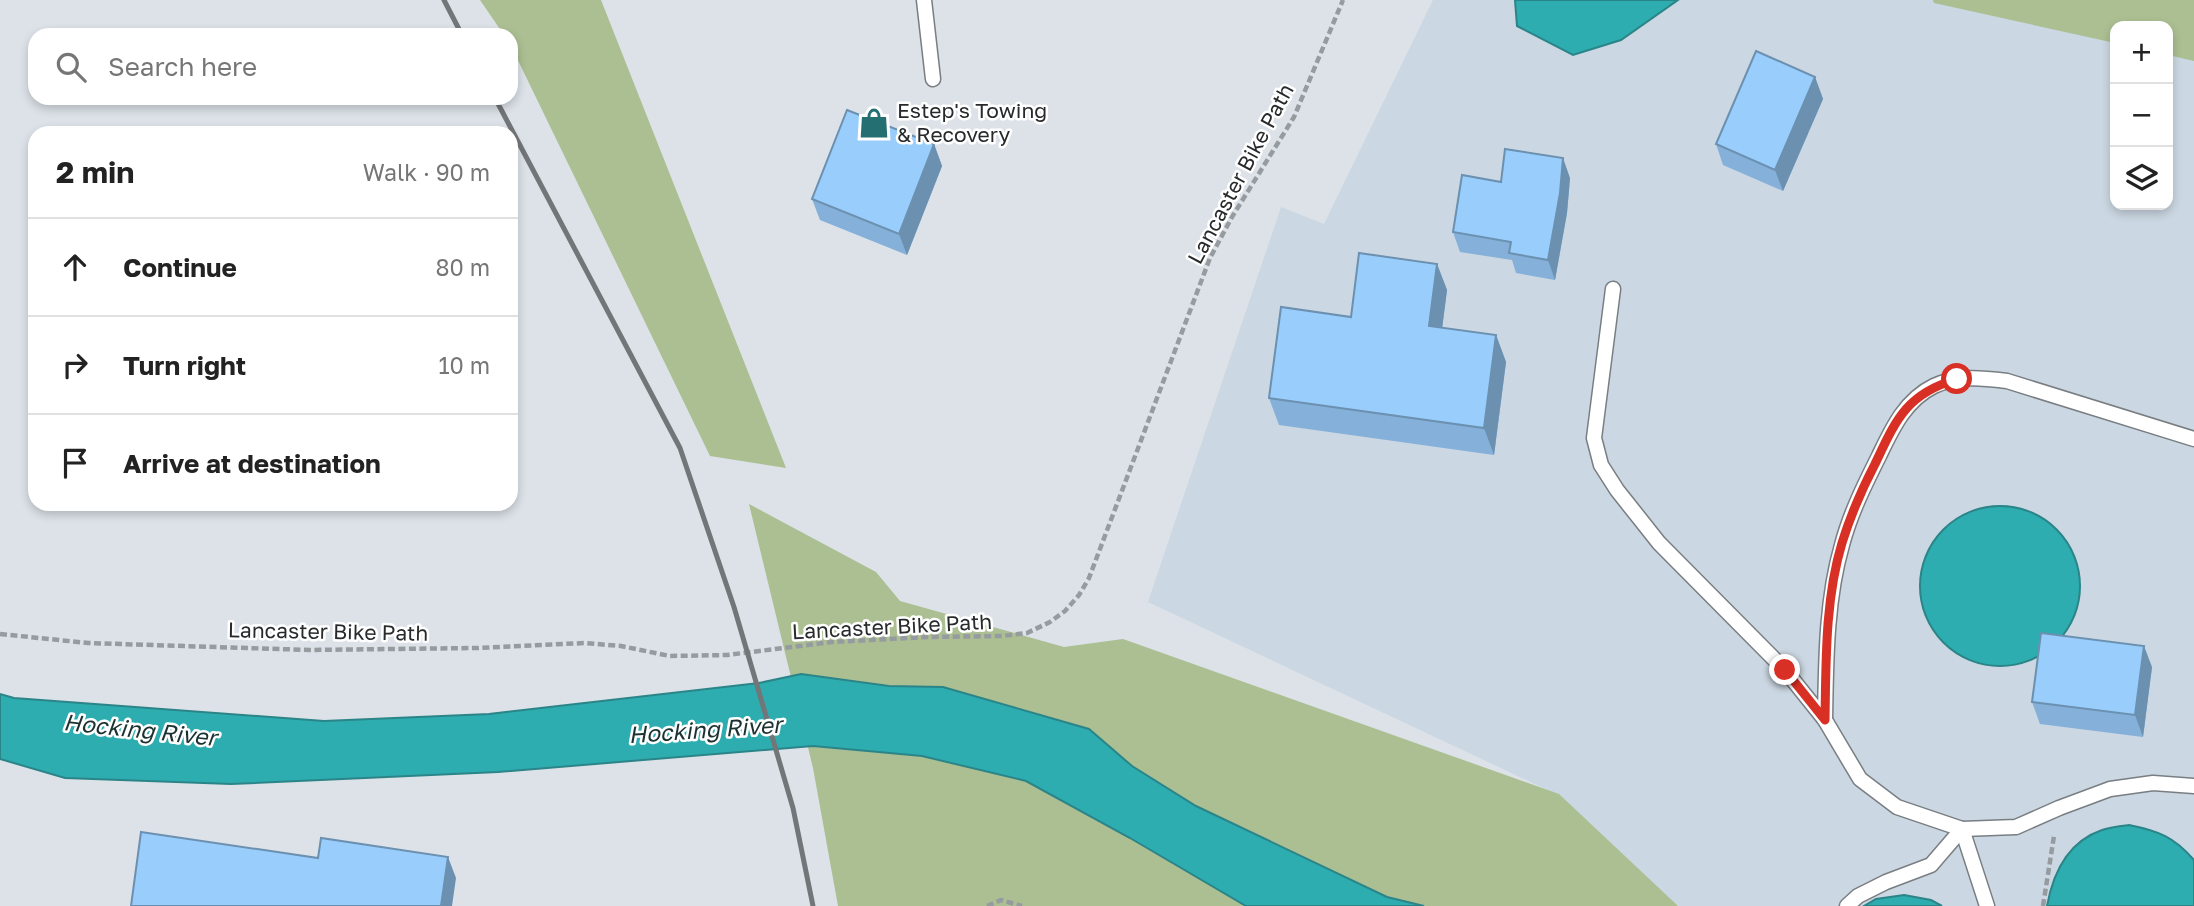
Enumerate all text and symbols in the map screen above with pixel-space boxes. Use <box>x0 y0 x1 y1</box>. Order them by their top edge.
map controls <box>2110 21 2173 210</box>
button: + <box>2110 21 2173 84</box>
search box <box>28 28 518 105</box>
icon: search <box>52 48 90 86</box>
text: Search here <box>108 51 257 82</box>
street label: Lancaster Bike Path <box>1182 79 1299 268</box>
button: − <box>2110 84 2173 147</box>
place label: Estep's Towing & Recovery <box>897 97 1047 147</box>
shop icon: Estep's Towing & Recovery <box>857 106 891 140</box>
button: layers <box>2110 147 2173 210</box>
text: 2 min <box>56 154 134 190</box>
text: Walk · 90 m <box>363 158 490 186</box>
icon: ahead <box>56 248 94 286</box>
text: Continue <box>123 252 237 283</box>
text: 80 m <box>436 253 490 281</box>
icon: right <box>56 346 94 384</box>
text: Turn right <box>123 350 246 381</box>
text: 10 m <box>438 351 490 379</box>
route start <box>1941 363 1972 394</box>
icon: arrive <box>56 444 94 482</box>
text: Arrive at destination <box>123 448 381 479</box>
street label: Lancaster Bike Path <box>791 608 993 644</box>
street label: Lancaster Bike Path <box>228 616 428 646</box>
route end <box>1769 654 1800 685</box>
water label: Hocking River <box>62 707 221 751</box>
water label: Hocking River <box>627 709 786 748</box>

